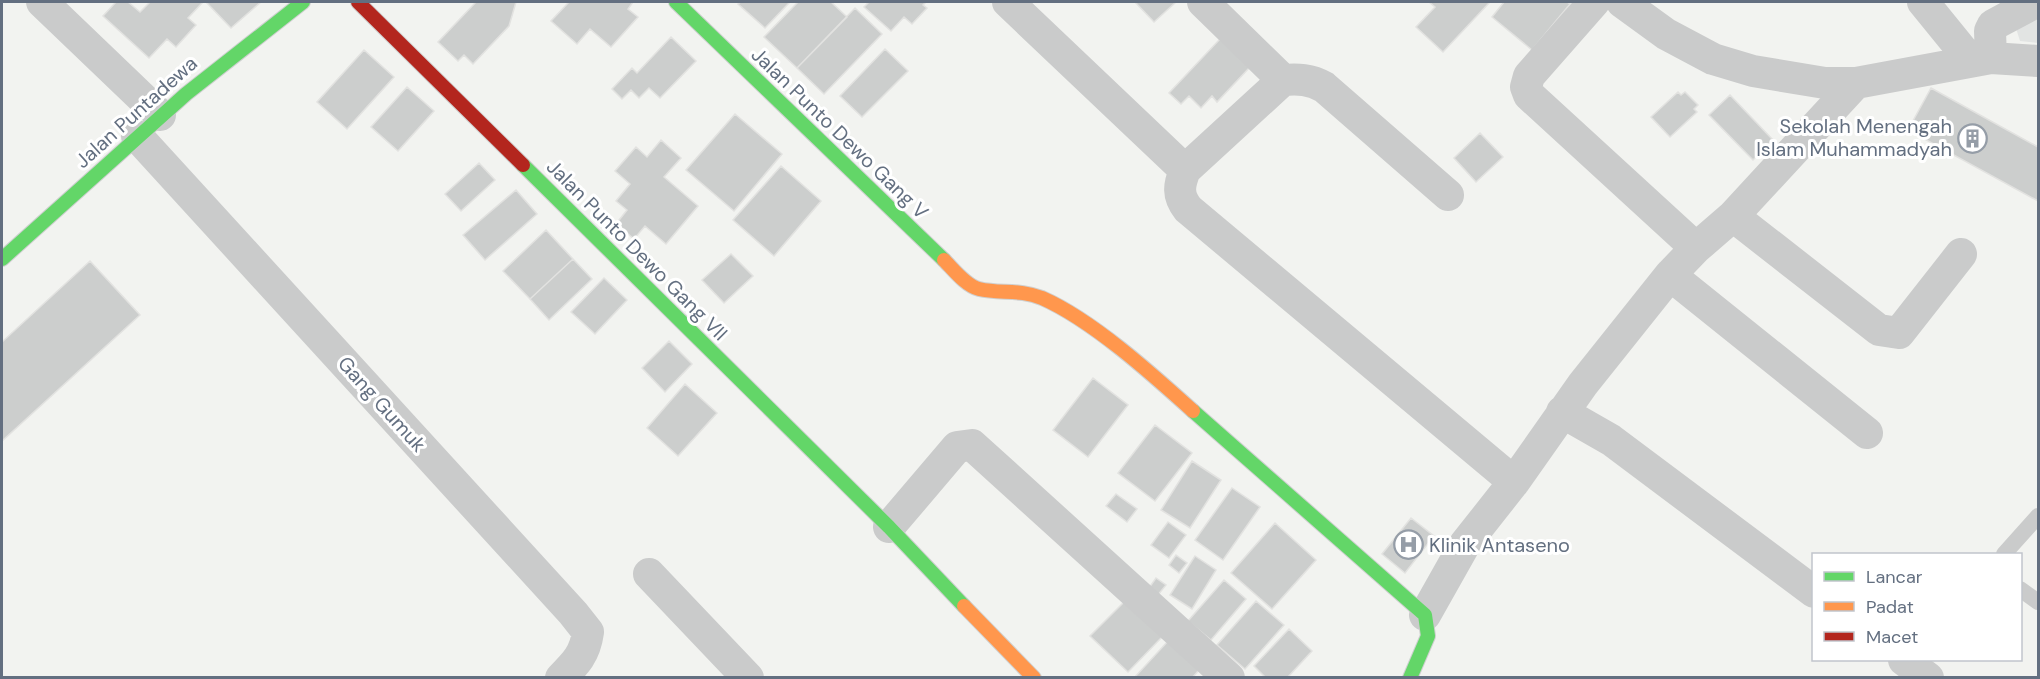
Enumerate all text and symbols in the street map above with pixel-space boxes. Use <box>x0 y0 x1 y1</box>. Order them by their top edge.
street label: Jalan Punto Dewo Gang V <box>746 42 934 224</box>
street label: Jalan Puntadewa <box>69 50 203 174</box>
place label: Sekolah Menengah Islam Muhammadyah <box>1756 113 1952 162</box>
building icon: Sekolah Menengah Islam Muhammadyah <box>1957 122 1989 154</box>
street label: Jalan Punto Dewo Gang VII <box>541 154 733 346</box>
street label: Gang Gumuk <box>332 351 432 457</box>
hospital icon: Klinik Antaseno <box>1392 529 1424 561</box>
place label: Klinik Antaseno <box>1429 532 1570 558</box>
legend <box>1812 553 2022 661</box>
text: Lancar <box>1866 565 1923 589</box>
text: Padat <box>1866 595 1914 619</box>
text: Macet <box>1866 625 1918 649</box>

